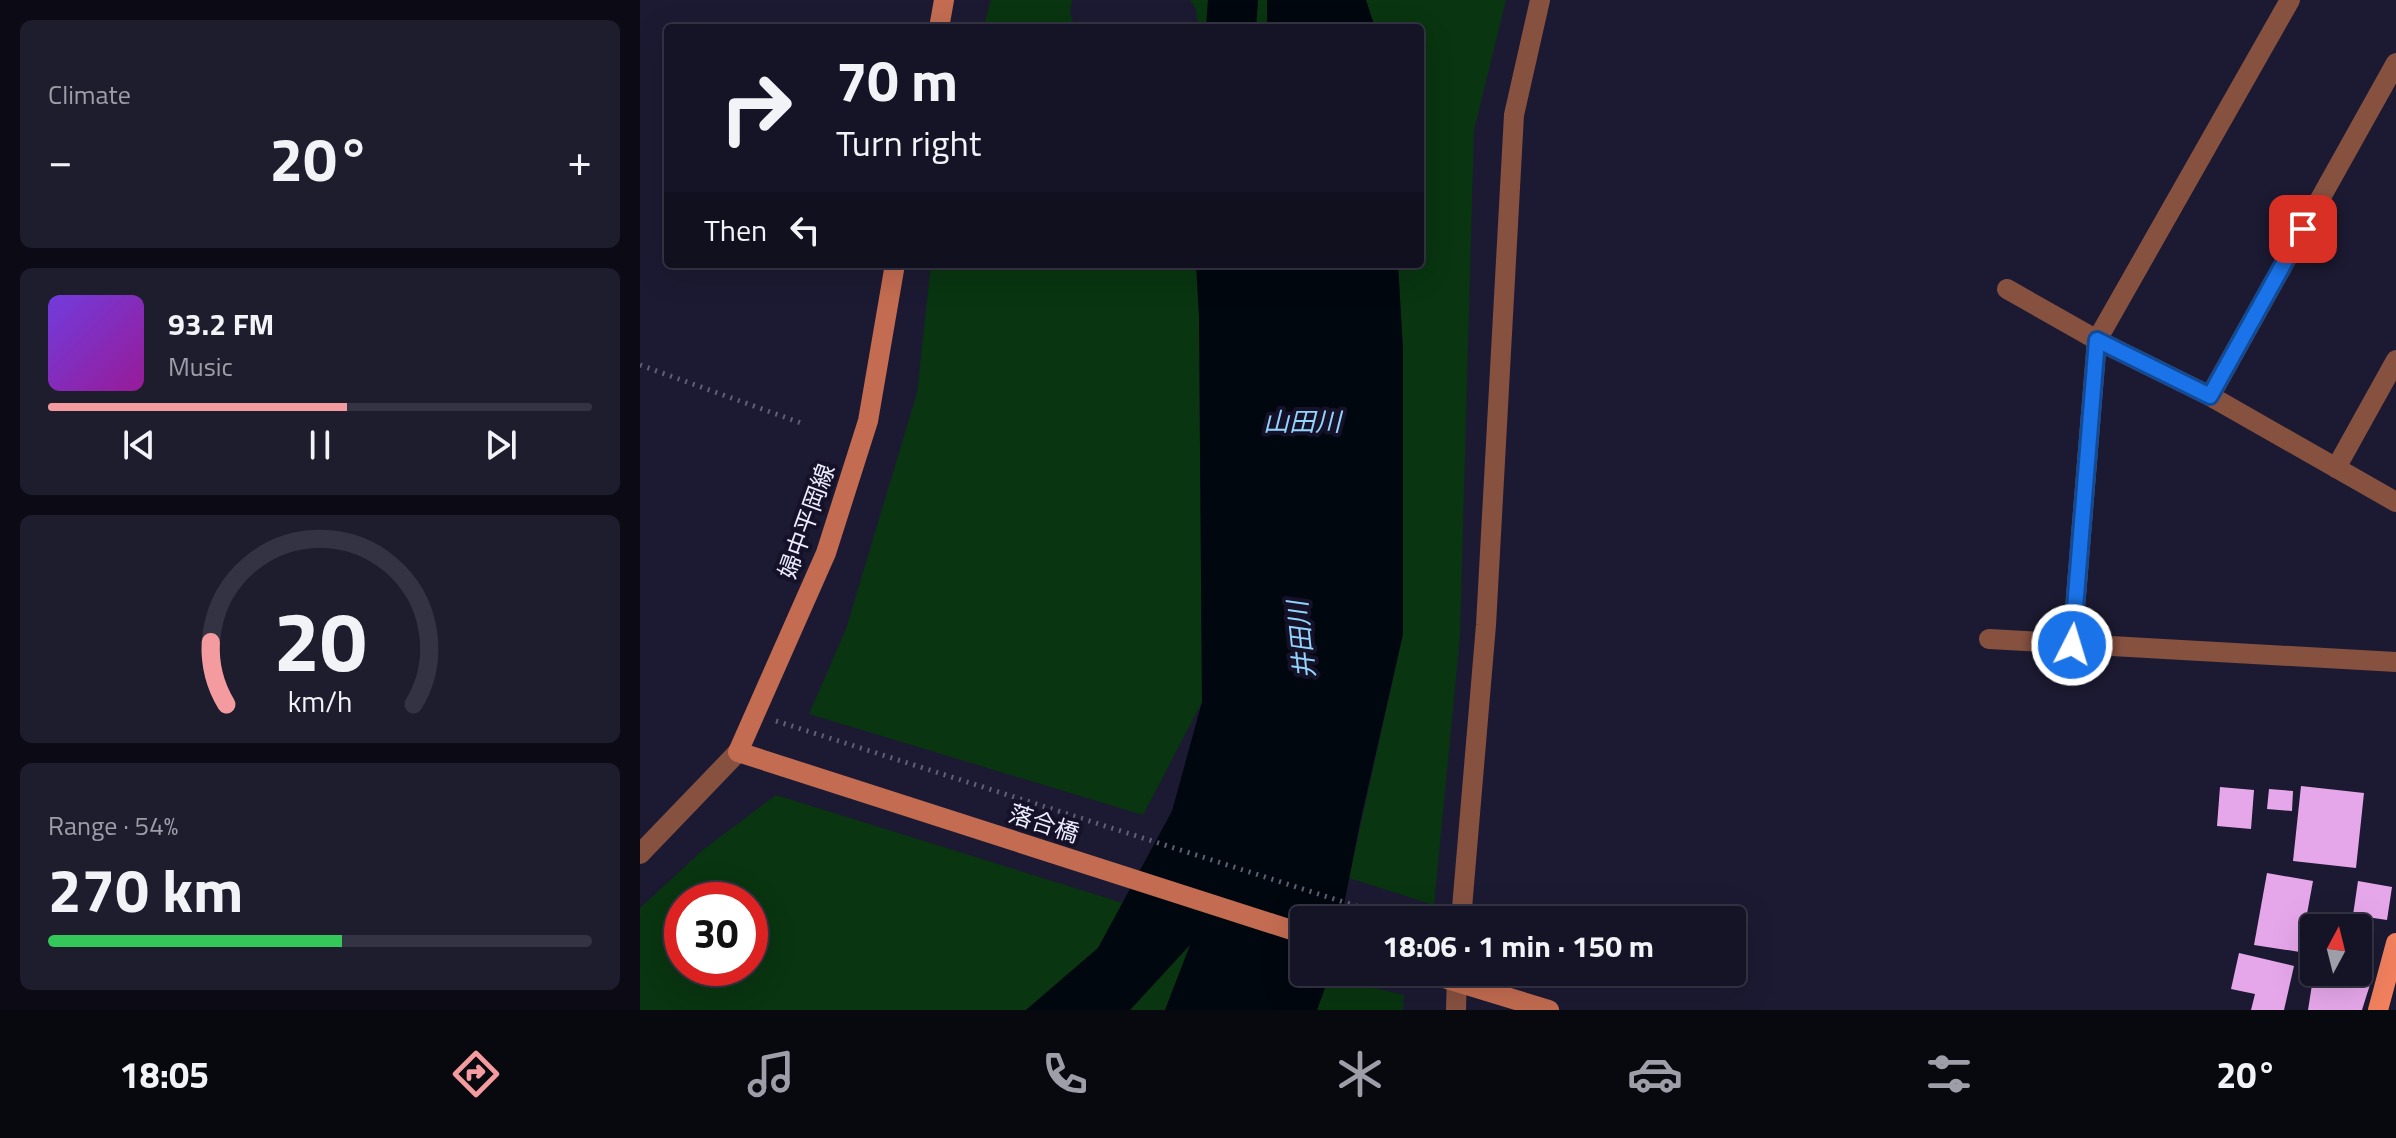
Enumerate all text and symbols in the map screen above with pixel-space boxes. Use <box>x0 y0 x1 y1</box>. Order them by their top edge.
text: 70 m <box>836 38 958 123</box>
icon: right <box>704 56 808 160</box>
text: Climate <box>48 75 131 114</box>
text: 20° <box>270 113 370 204</box>
text: Turn right <box>836 115 981 170</box>
text: − <box>48 126 73 193</box>
text: + <box>567 126 592 193</box>
pin <box>2269 195 2337 263</box>
text: Then <box>704 207 767 253</box>
icon: arrive <box>2281 207 2325 251</box>
icon: left <box>783 208 827 252</box>
text: 93.2 FM <box>168 301 274 347</box>
text: Music <box>168 347 233 386</box>
water label: 山田川 <box>1263 402 1344 441</box>
icon: previous <box>117 423 161 467</box>
icon: pause <box>298 423 342 467</box>
icon: next <box>479 423 523 467</box>
street label: 婦中平岡線 <box>769 458 843 584</box>
text: 20 <box>273 576 367 702</box>
water label: 井田川 <box>1277 596 1324 681</box>
position arrow <box>2030 603 2114 687</box>
text: km/h <box>288 680 352 723</box>
street label: 落合橋 <box>1004 795 1084 851</box>
text: Range · 54% <box>48 806 178 845</box>
text: 270 km <box>48 844 243 935</box>
speed limit sign: 30 <box>664 882 768 986</box>
north arrow <box>2300 914 2372 986</box>
map controls <box>2300 914 2372 986</box>
text: 18:06 · 1 min · 150 m <box>1382 923 1654 969</box>
icon: directions <box>448 1046 504 1102</box>
icon: music <box>743 1046 799 1102</box>
icon: phone <box>1037 1046 1093 1102</box>
icon: climate <box>1332 1046 1388 1102</box>
icon: car <box>1627 1046 1683 1102</box>
icon: filters <box>1921 1046 1977 1102</box>
text: 18:05 <box>119 1047 209 1102</box>
text: 20° <box>2216 1047 2277 1102</box>

